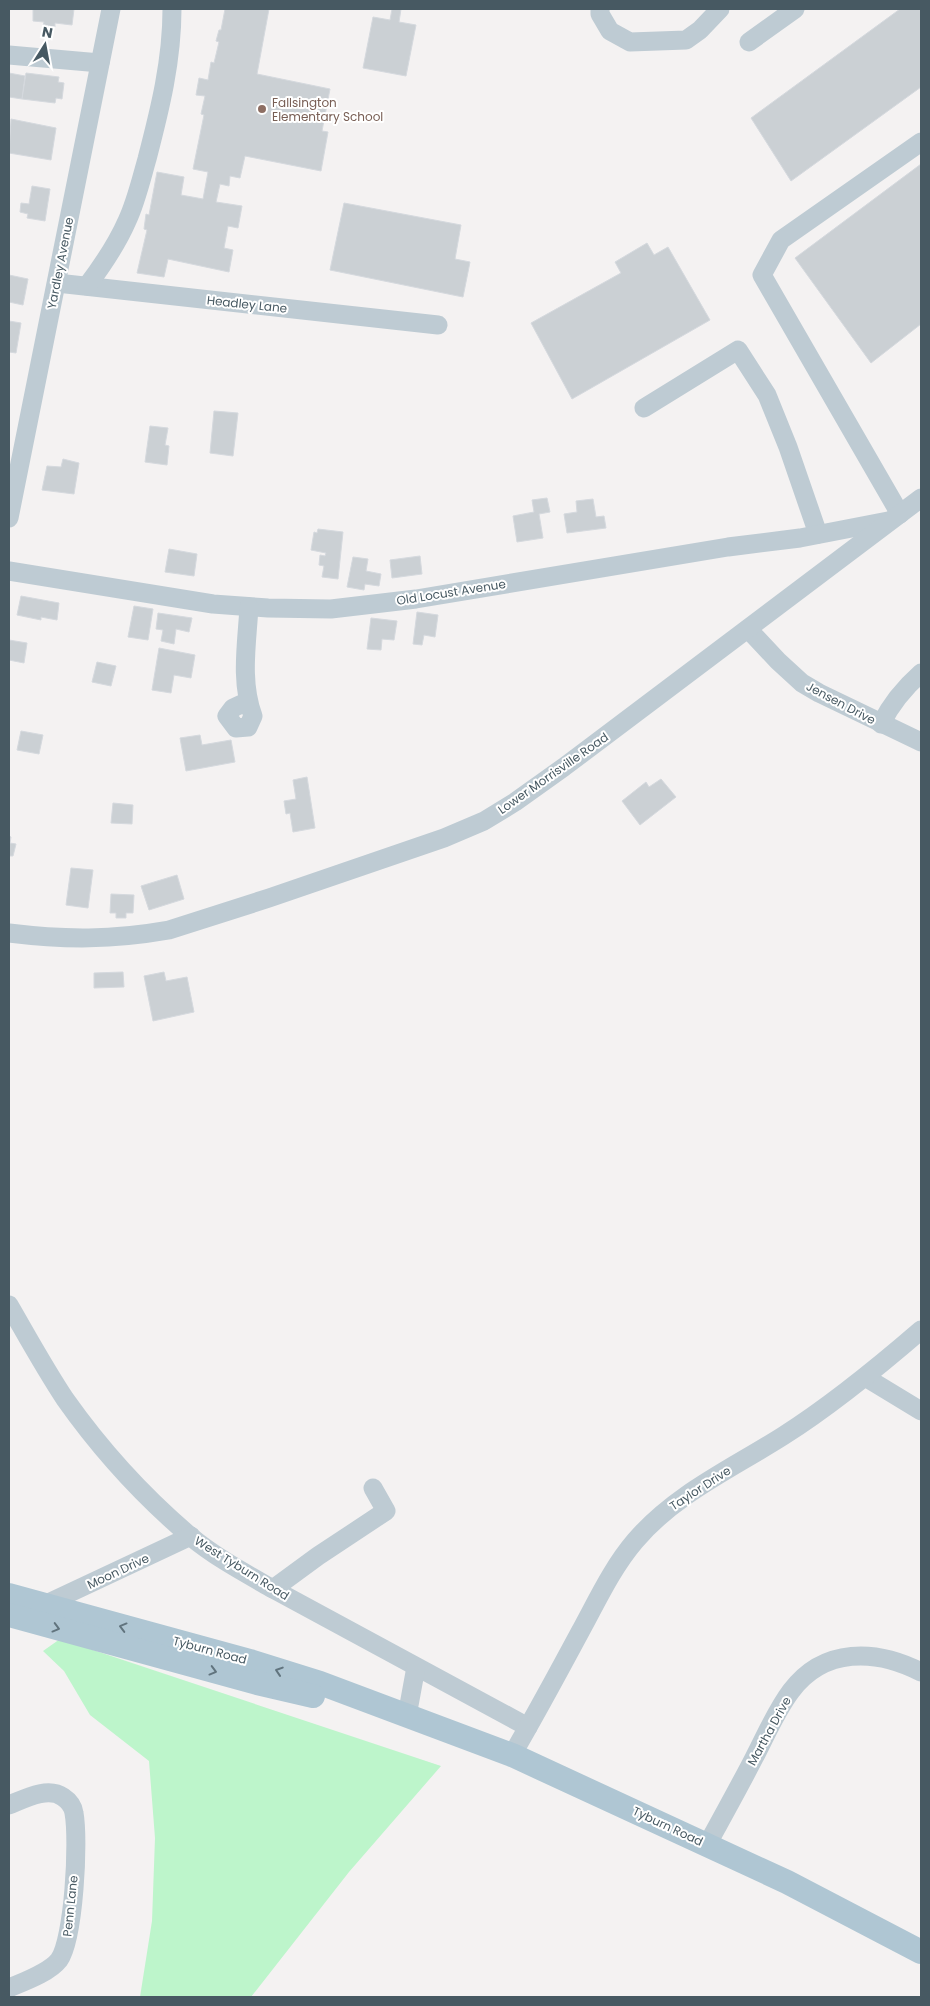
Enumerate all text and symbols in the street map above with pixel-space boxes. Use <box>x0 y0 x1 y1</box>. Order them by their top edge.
north arrow <box>20 20 70 70</box>
text: N <box>40 21 55 43</box>
place label: Fallsington Elementary School <box>272 94 383 125</box>
marker: Fallsington Elementary School <box>256 103 268 115</box>
street label: Yardley Avenue <box>43 216 77 310</box>
street label: Headley Lane <box>206 291 288 317</box>
street label: Old Locust Avenue <box>395 575 507 609</box>
street label: Jensen Drive <box>803 678 879 728</box>
street label: Lower Morrisville Road <box>494 728 612 818</box>
street label: Taylor Drive <box>666 1462 734 1514</box>
street label: West Tyburn Road <box>191 1532 293 1604</box>
street label: Moon Drive <box>84 1549 152 1593</box>
one-way arrow <box>51 1622 59 1632</box>
one-way arrow <box>119 1622 127 1632</box>
street label: Tyburn Road <box>171 1632 249 1668</box>
one-way arrow <box>208 1665 216 1675</box>
one-way arrow <box>275 1666 284 1676</box>
street label: Martha Drive <box>743 1693 795 1769</box>
street label: Tyburn Road <box>630 1802 706 1850</box>
street label: Penn Lane <box>58 1875 82 1937</box>

